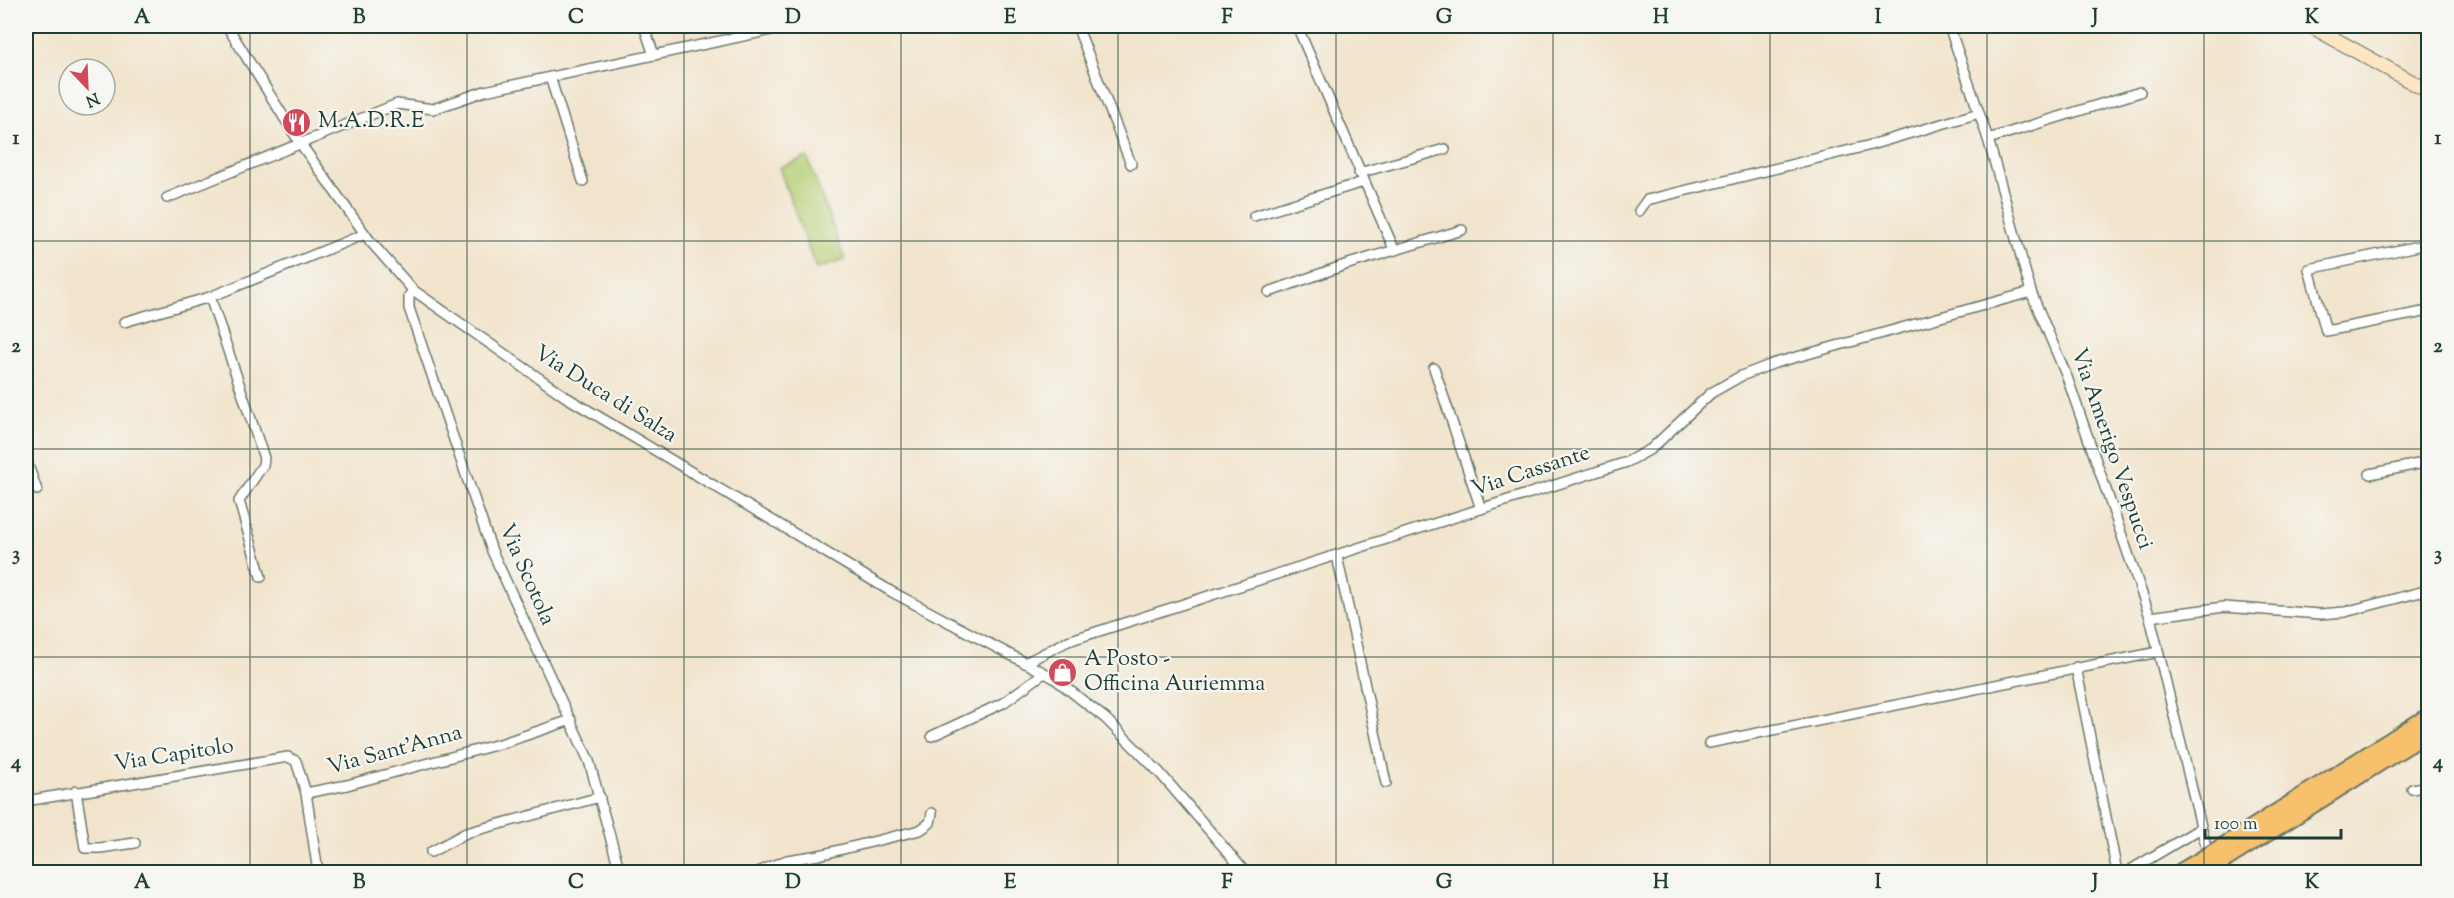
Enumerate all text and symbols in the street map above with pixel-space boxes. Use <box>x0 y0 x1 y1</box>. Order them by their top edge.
text: A <box>134 4 151 33</box>
text: B <box>353 4 366 33</box>
text: C <box>568 4 584 33</box>
text: D <box>785 4 801 33</box>
text: E <box>1004 4 1017 33</box>
text: F <box>1221 4 1233 33</box>
text: G <box>1436 4 1453 33</box>
text: H <box>1653 4 1669 33</box>
text: I <box>1875 4 1882 33</box>
text: J <box>2090 4 2098 33</box>
text: K <box>2305 4 2320 33</box>
north arrow <box>57 57 117 117</box>
text: N <box>81 85 102 112</box>
restaurant icon: M.A.D.R.E <box>281 106 313 138</box>
place label: M.A.D.R.E <box>318 106 424 138</box>
text: 1 <box>13 125 20 154</box>
text: 1 <box>2435 125 2442 154</box>
text: 2 <box>11 333 21 362</box>
text: 2 <box>2433 333 2443 362</box>
street label: Via Duca di Salza <box>527 338 683 452</box>
street label: Via Amerigo Vespucci <box>2062 344 2160 554</box>
street label: Via Cassante <box>1468 438 1594 506</box>
street label: Via Scotola <box>489 519 563 631</box>
text: 3 <box>12 541 20 570</box>
text: 3 <box>2434 541 2442 570</box>
place label: A Posto - Officina Auriemma <box>1084 644 1265 701</box>
shop icon: A Posto - Officina Auriemma <box>1047 657 1079 689</box>
street label: Via Sant'Anna <box>324 718 466 784</box>
street label: Via Capitolo <box>112 731 236 781</box>
text: 4 <box>10 749 21 778</box>
text: 4 <box>2432 749 2443 778</box>
scale bar <box>2205 802 2342 840</box>
text: 100 m <box>2214 812 2258 838</box>
text: A <box>134 869 151 898</box>
text: B <box>353 869 366 898</box>
text: C <box>568 869 584 898</box>
text: D <box>785 869 801 898</box>
text: E <box>1004 869 1017 898</box>
text: F <box>1221 869 1233 898</box>
text: G <box>1436 869 1453 898</box>
text: H <box>1653 869 1669 898</box>
text: I <box>1875 869 1882 898</box>
text: J <box>2090 869 2098 898</box>
text: K <box>2305 869 2320 898</box>

